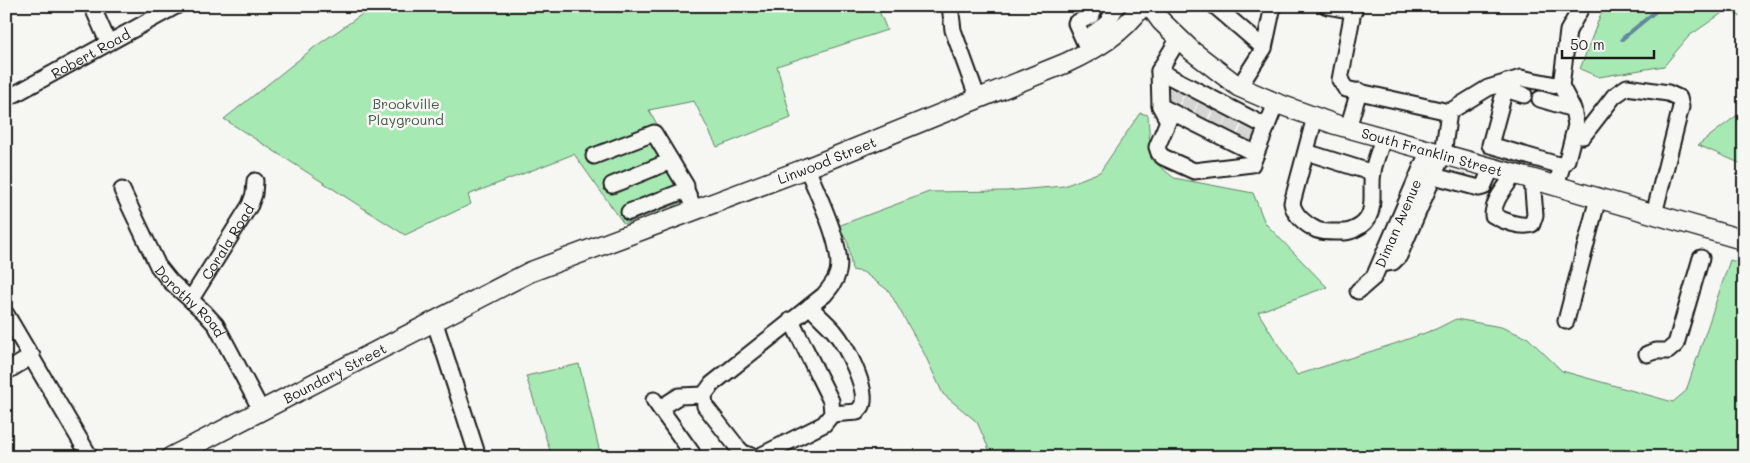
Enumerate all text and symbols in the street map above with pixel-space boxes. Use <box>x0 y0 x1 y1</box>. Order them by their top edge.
street label: Robert Road <box>47 24 133 82</box>
scale bar <box>1562 28 1655 60</box>
text: 50 m <box>1570 34 1605 54</box>
park label: Brookville Playground <box>368 94 444 129</box>
street label: South Franklin Street <box>1360 123 1505 180</box>
street label: Linwood Street <box>774 132 879 188</box>
street label: Diman Avenue <box>1370 176 1425 270</box>
street label: Corala Road <box>196 200 258 283</box>
street label: Dorothy Road <box>151 261 230 340</box>
street label: Boundary Street <box>280 338 389 407</box>

